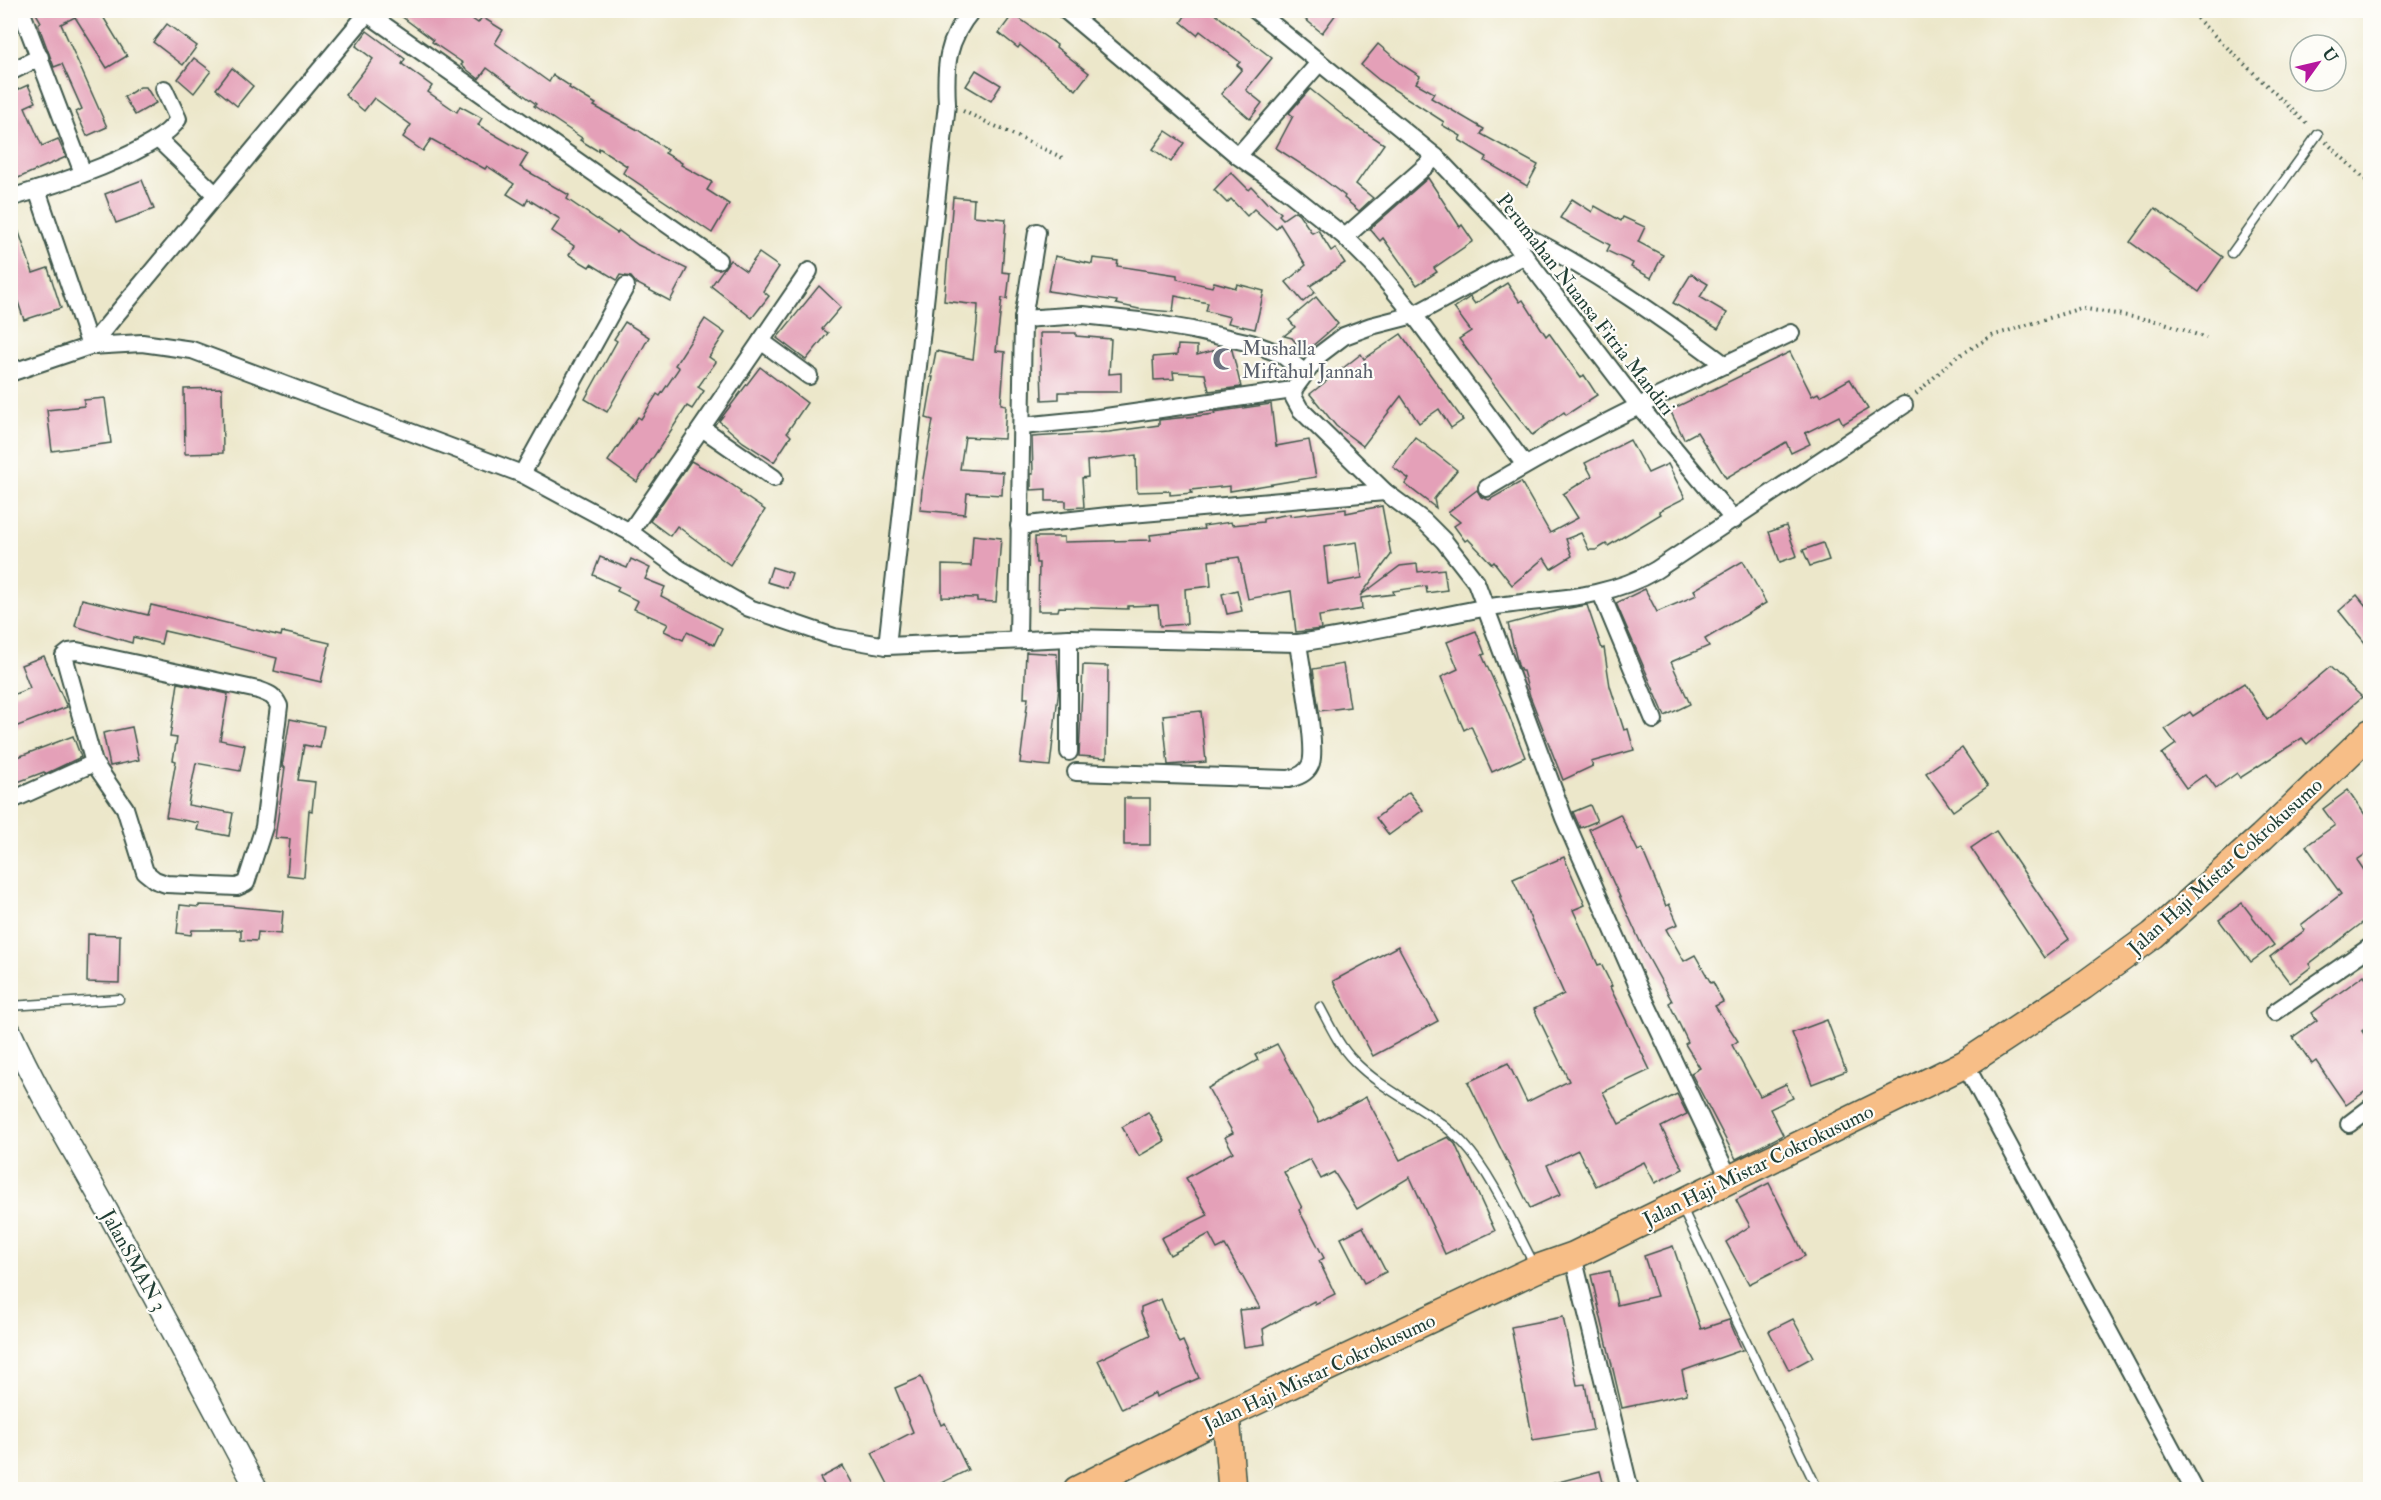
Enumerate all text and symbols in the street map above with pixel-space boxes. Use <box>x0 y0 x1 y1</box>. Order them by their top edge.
north arrow <box>2288 33 2348 93</box>
text: U <box>2318 44 2342 67</box>
street label: Perumahan Nuansa Fitria Mandiri <box>1491 188 1680 420</box>
place label: Mushalla Miftahul Jannah <box>1242 336 1374 384</box>
mosque icon: Mushalla Miftahul Jannah <box>1211 346 1237 372</box>
street label: Jalan Haji Mistar Cokrokusumo <box>2122 772 2328 961</box>
street label: Jalan Haji Mistar Cokrokusumo <box>1638 1099 1877 1233</box>
street label: JalanSMAN 3 <box>95 1204 172 1316</box>
street label: Jalan Haji Mistar Cokrokusumo <box>1198 1308 1439 1438</box>

